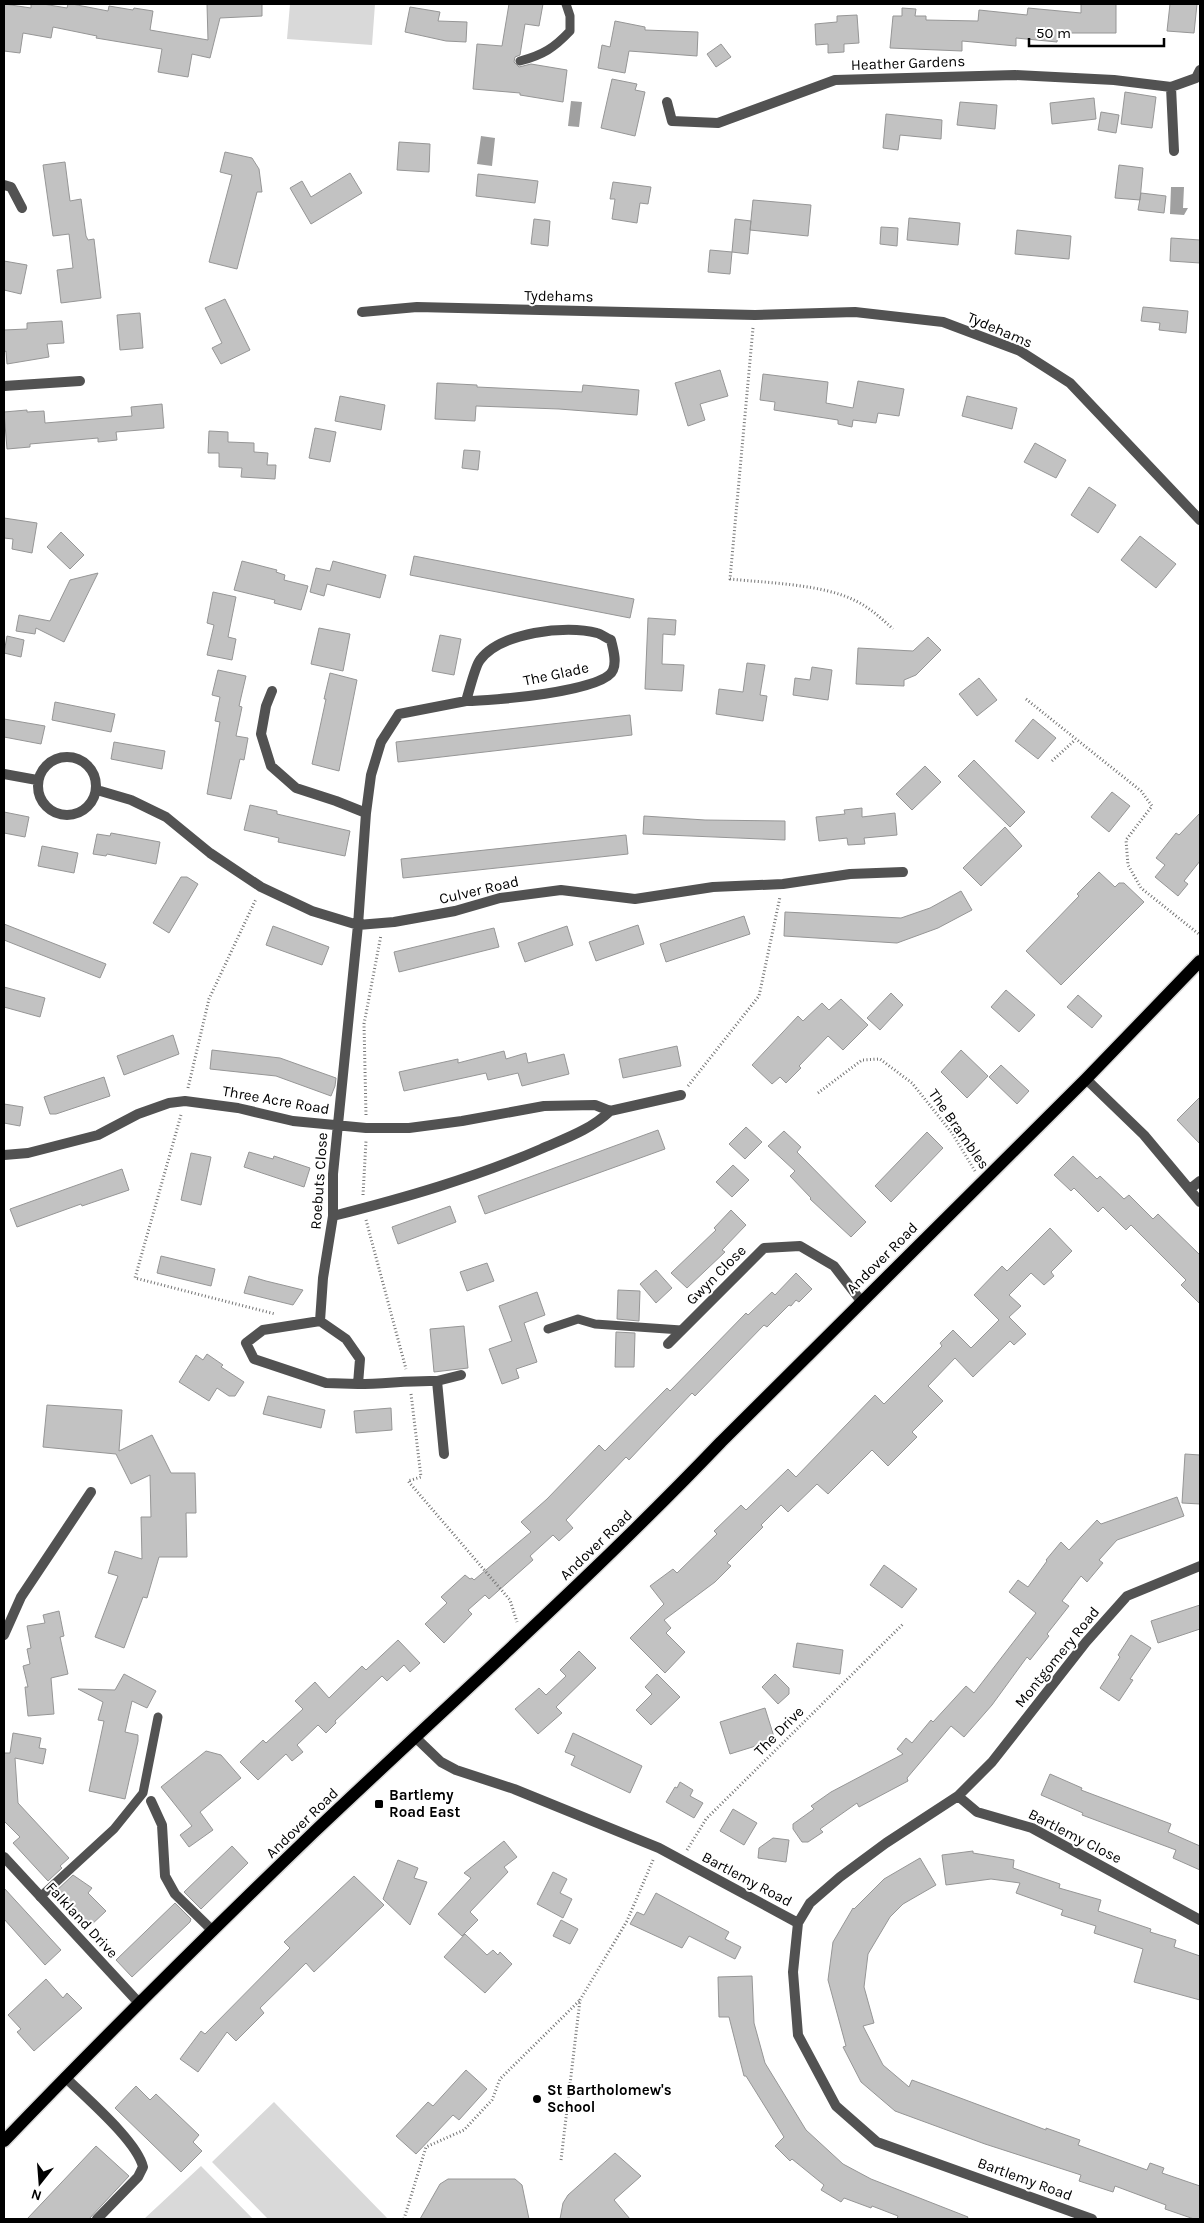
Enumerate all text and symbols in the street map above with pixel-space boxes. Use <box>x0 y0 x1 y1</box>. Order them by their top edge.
scale bar <box>1029 15 1164 47</box>
text: 50 m <box>1036 24 1071 42</box>
street label: Heather Gardens <box>851 52 965 74</box>
street label: Tydehams <box>524 286 594 306</box>
street label: Tydehams <box>965 308 1035 352</box>
street label: The Glade <box>522 658 590 690</box>
street label: Culver Road <box>437 872 521 908</box>
street label: Three Acre Road <box>221 1082 331 1118</box>
street label: The Brambles <box>925 1086 993 1172</box>
street label: Roebuts Close <box>307 1132 331 1230</box>
street label: Andover Road <box>843 1219 921 1297</box>
street label: Gwyn Close <box>682 1241 750 1309</box>
street label: Andover Road <box>556 1506 636 1584</box>
street label: Montgomery Road <box>1011 1603 1103 1711</box>
street label: The Drive <box>750 1702 808 1760</box>
street label: Andover Road <box>262 1784 342 1862</box>
place label: Bartlemy Road East <box>389 1786 460 1821</box>
marker: Bartlemy Road East <box>373 1798 385 1810</box>
street label: Bartlemy Close <box>1025 1805 1125 1867</box>
street label: Bartlemy Road <box>699 1848 795 1910</box>
street label: Falkland Drive <box>42 1878 122 1962</box>
place label: St Bartholomew's School <box>547 2081 672 2116</box>
marker: St Bartholomew's School <box>531 2093 543 2105</box>
street label: Bartlemy Road <box>975 2154 1075 2204</box>
north arrow <box>15 2158 65 2208</box>
text: N <box>29 2185 44 2205</box>

